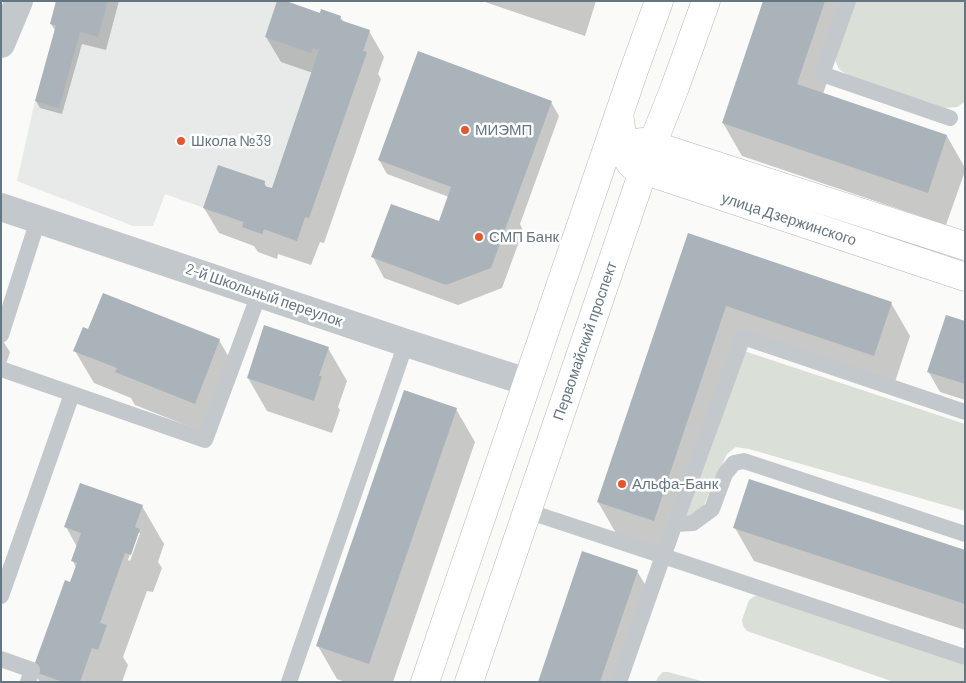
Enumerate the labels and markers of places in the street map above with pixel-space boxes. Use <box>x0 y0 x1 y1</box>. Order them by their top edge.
place label: МИЭМП <box>475 121 532 139</box>
marker: МИЭМП <box>459 124 471 136</box>
place label: Школа №39 <box>191 132 271 150</box>
marker: Школа №39 <box>175 135 187 147</box>
place label: СМП Банк <box>489 228 559 246</box>
marker: СМП Банк <box>473 231 485 243</box>
place label: Альфа-Банк <box>632 475 718 493</box>
marker: Альфа-Банк <box>616 478 628 490</box>

